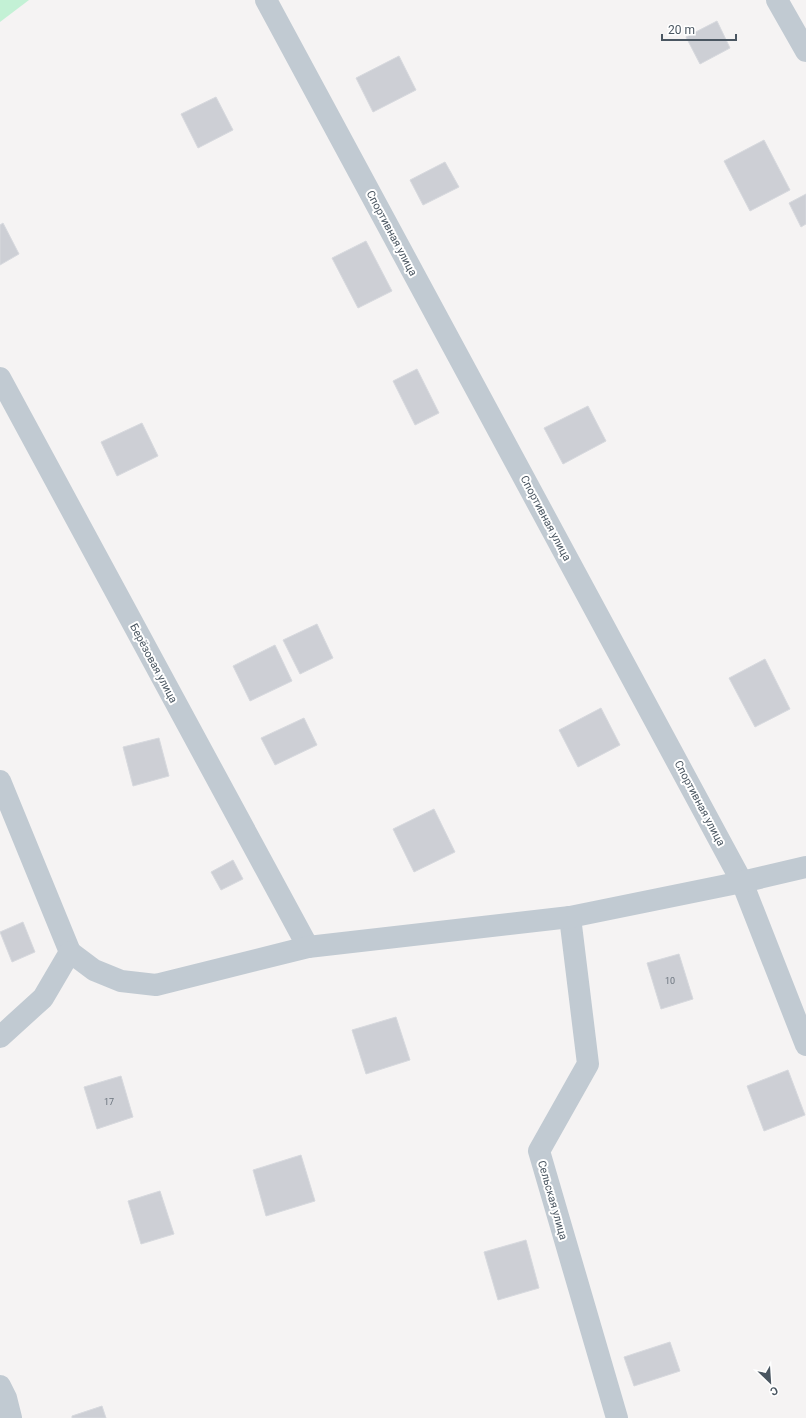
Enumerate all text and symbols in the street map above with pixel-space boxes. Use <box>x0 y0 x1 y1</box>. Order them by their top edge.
scale bar <box>662 16 736 42</box>
text: 20 m <box>668 23 695 37</box>
street label: Спортивная улица <box>364 188 420 278</box>
street label: Спортивная улица <box>518 473 574 563</box>
street label: Берёзовая улица <box>127 621 180 705</box>
street label: Спортивная улица <box>672 758 728 848</box>
house number: 10 <box>665 976 675 986</box>
house number: 17 <box>104 1097 114 1107</box>
street label: Сельская улица <box>535 1159 570 1241</box>
north arrow <box>750 1362 790 1402</box>
text: С <box>768 1383 780 1398</box>

